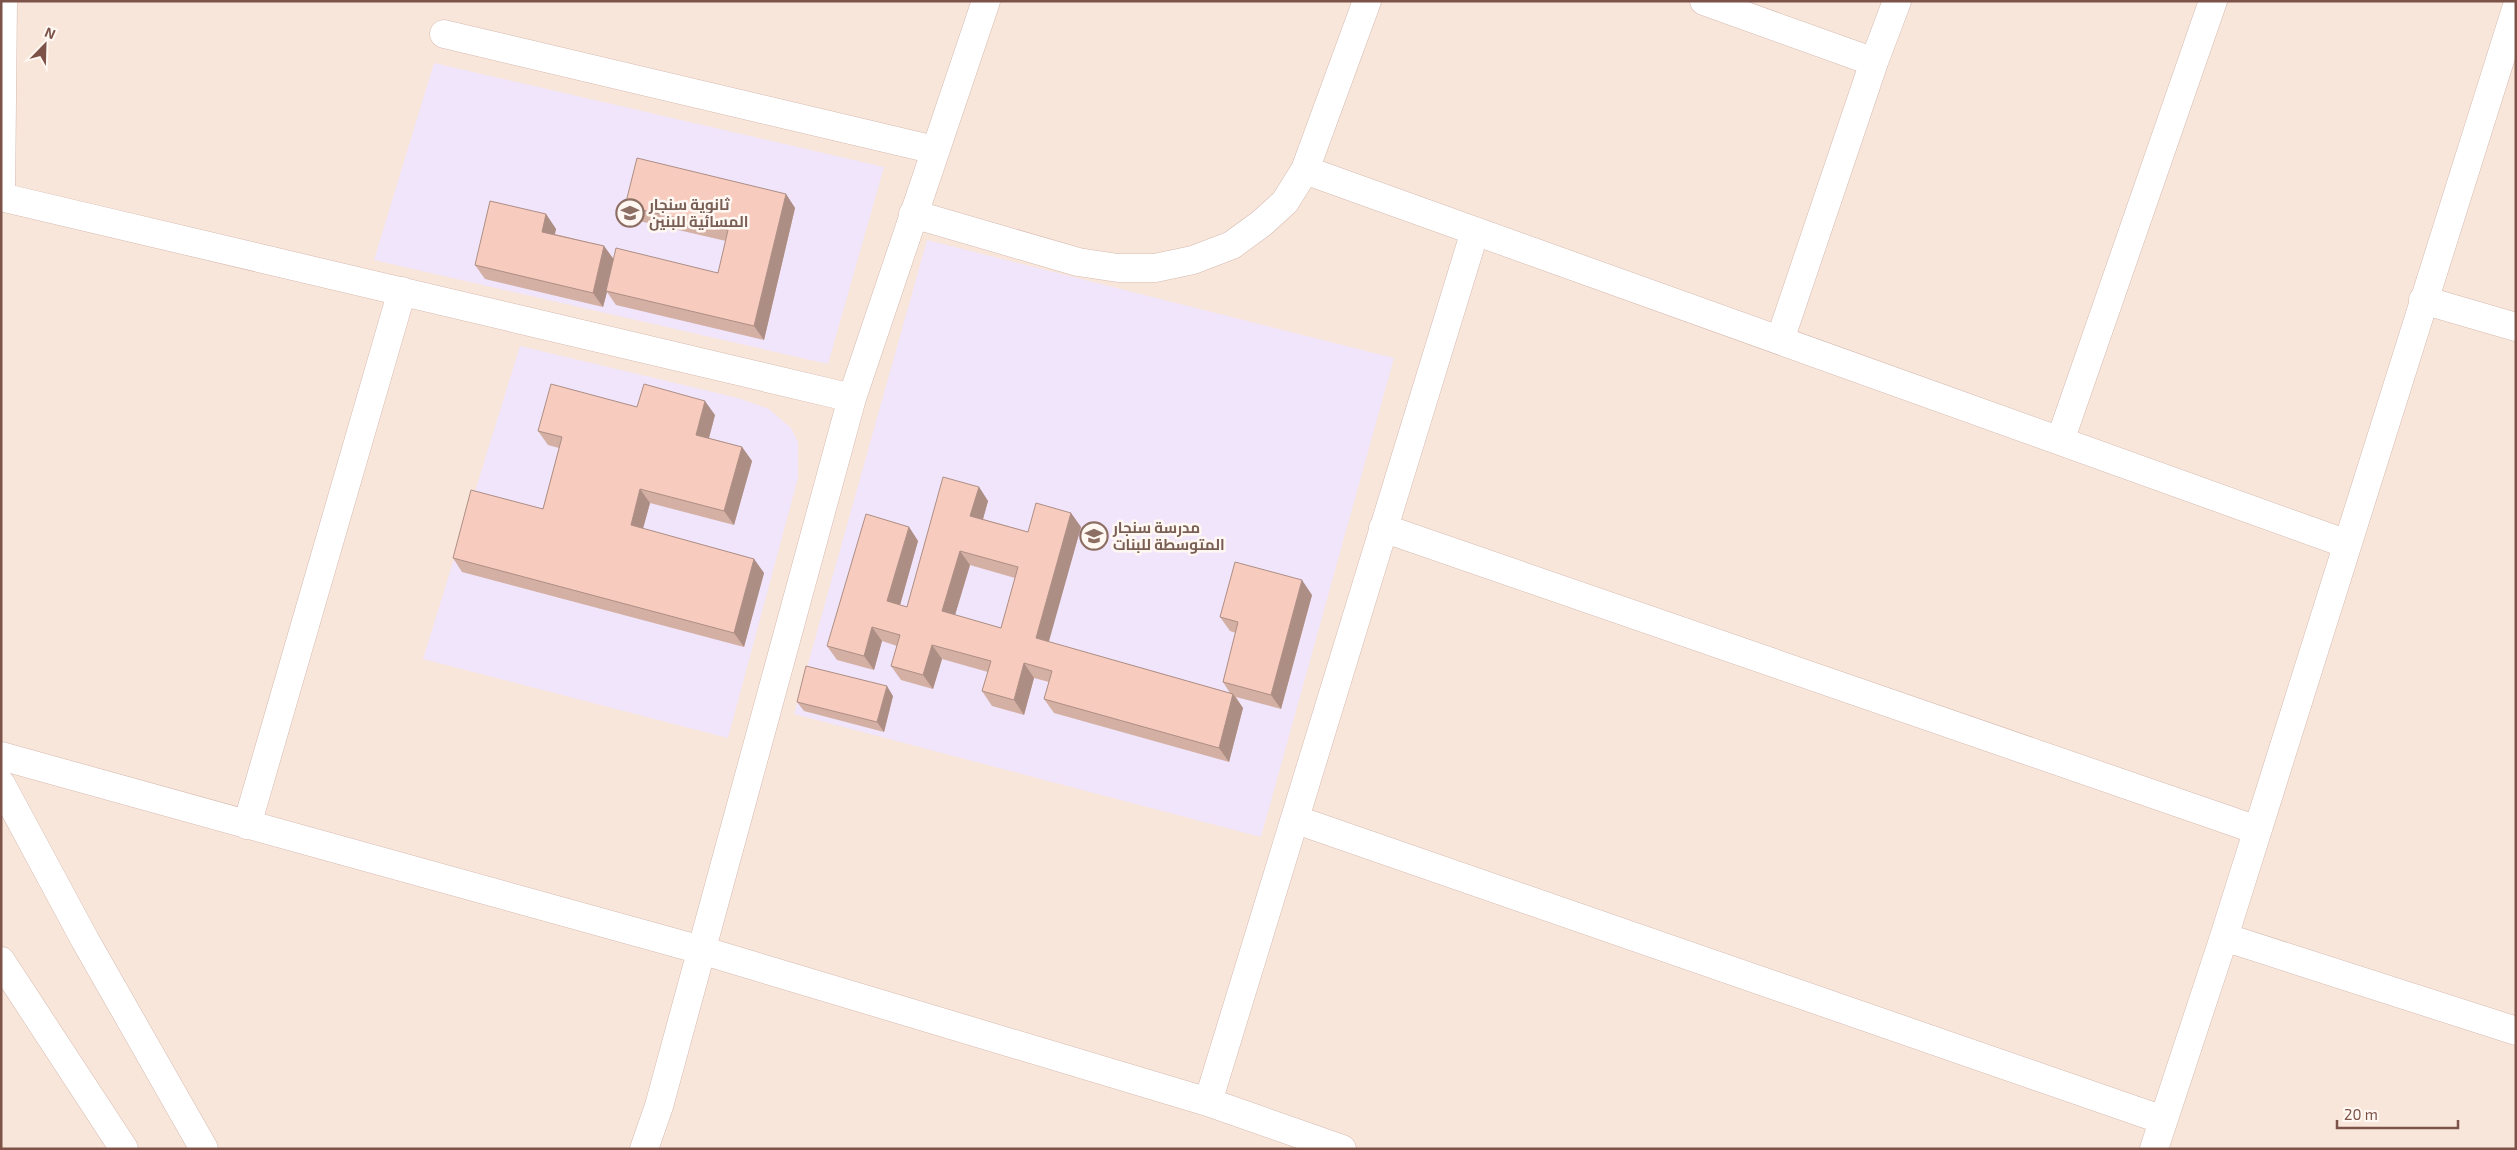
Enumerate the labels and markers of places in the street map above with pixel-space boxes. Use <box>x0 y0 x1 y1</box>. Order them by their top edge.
place label: ثانوية سنجار المسائية للبنين <box>648 195 748 231</box>
school or university icon: ثانوية سنجار المسائية للبنين <box>615 198 645 228</box>
place label: مدرسة سنجار المتوسطة للبنات <box>1112 518 1225 554</box>
school or university icon: مدرسة سنجار المتوسطة للبنات <box>1079 521 1109 551</box>

